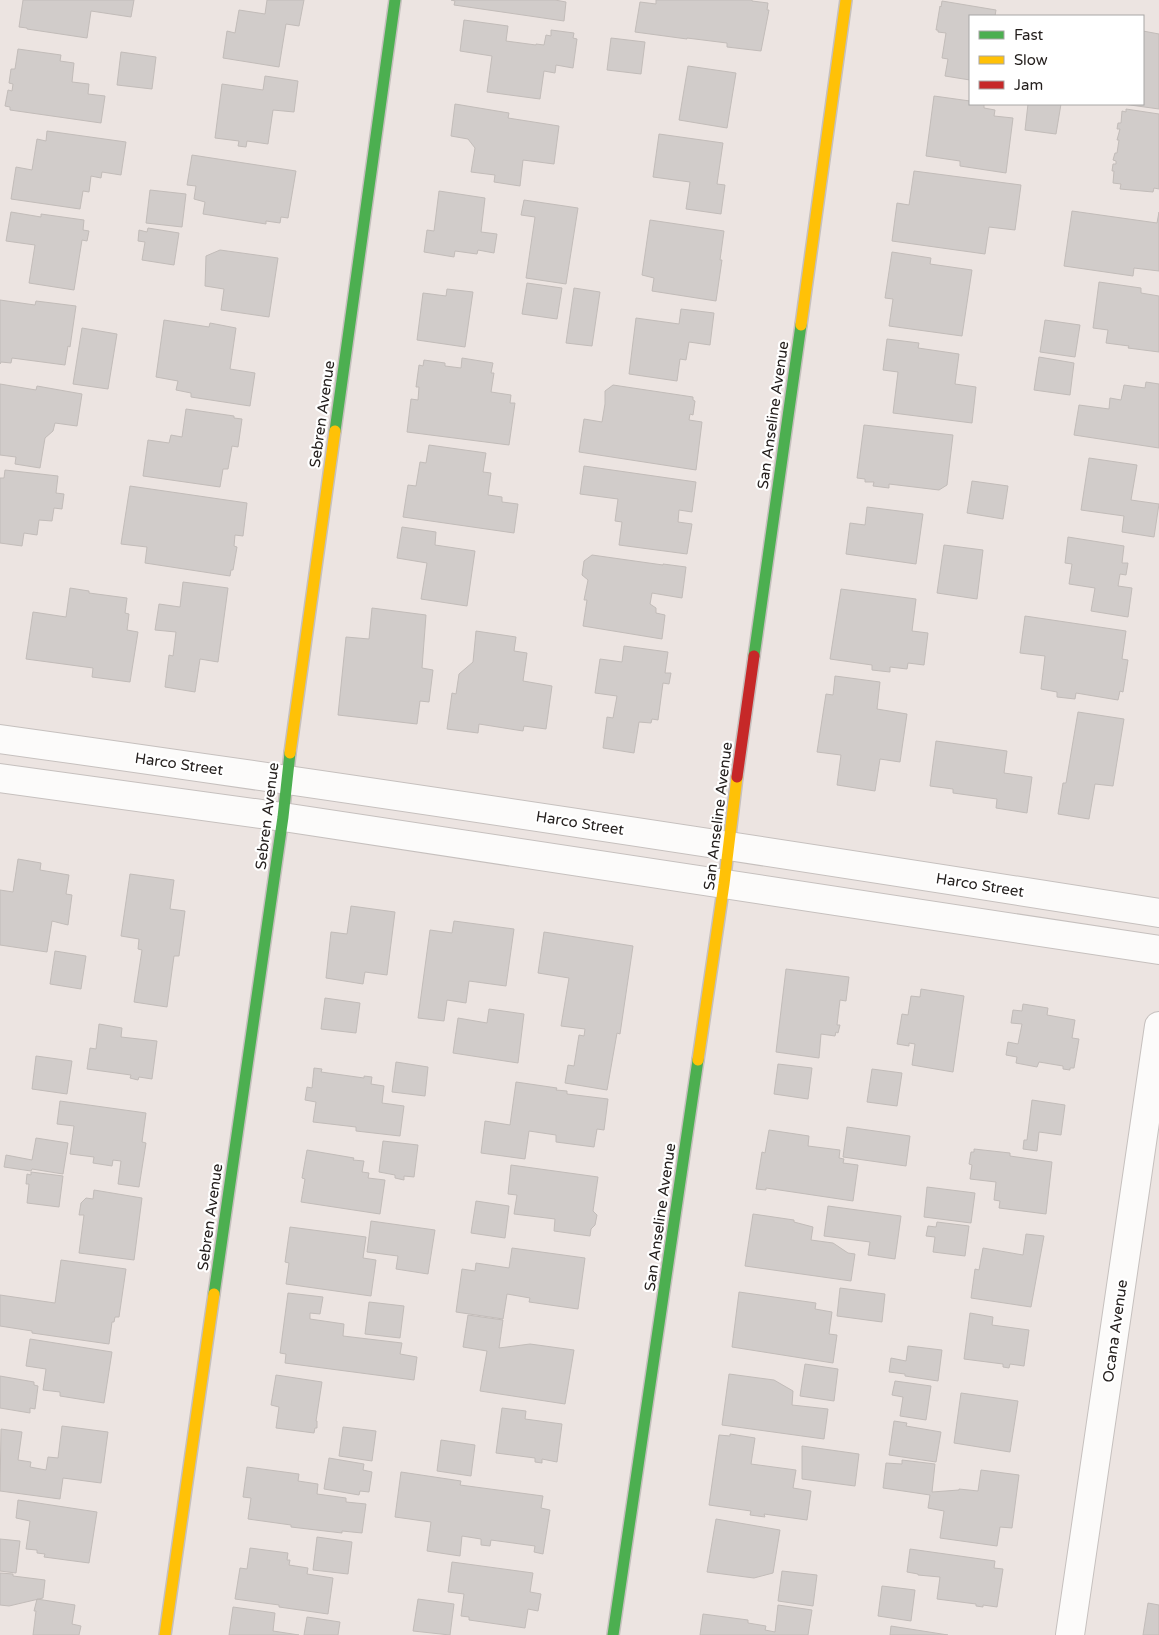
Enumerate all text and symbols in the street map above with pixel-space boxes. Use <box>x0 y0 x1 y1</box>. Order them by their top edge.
legend <box>969 15 1144 105</box>
text: Fast <box>1014 26 1044 44</box>
text: Slow <box>1014 51 1048 69</box>
text: Jam <box>1014 76 1043 94</box>
street label: San Anseline Avenue <box>754 340 792 490</box>
street label: Sebren Avenue <box>306 359 338 469</box>
street label: San Anseline Avenue <box>700 741 736 891</box>
street label: Harco Street <box>134 749 225 779</box>
street label: Sebren Avenue <box>251 761 283 871</box>
street label: Harco Street <box>535 807 626 839</box>
street label: Harco Street <box>935 869 1026 901</box>
street label: San Anseline Avenue <box>641 1142 679 1292</box>
street label: Sebren Avenue <box>194 1162 226 1272</box>
street label: Ocana Avenue <box>1099 1279 1131 1383</box>

